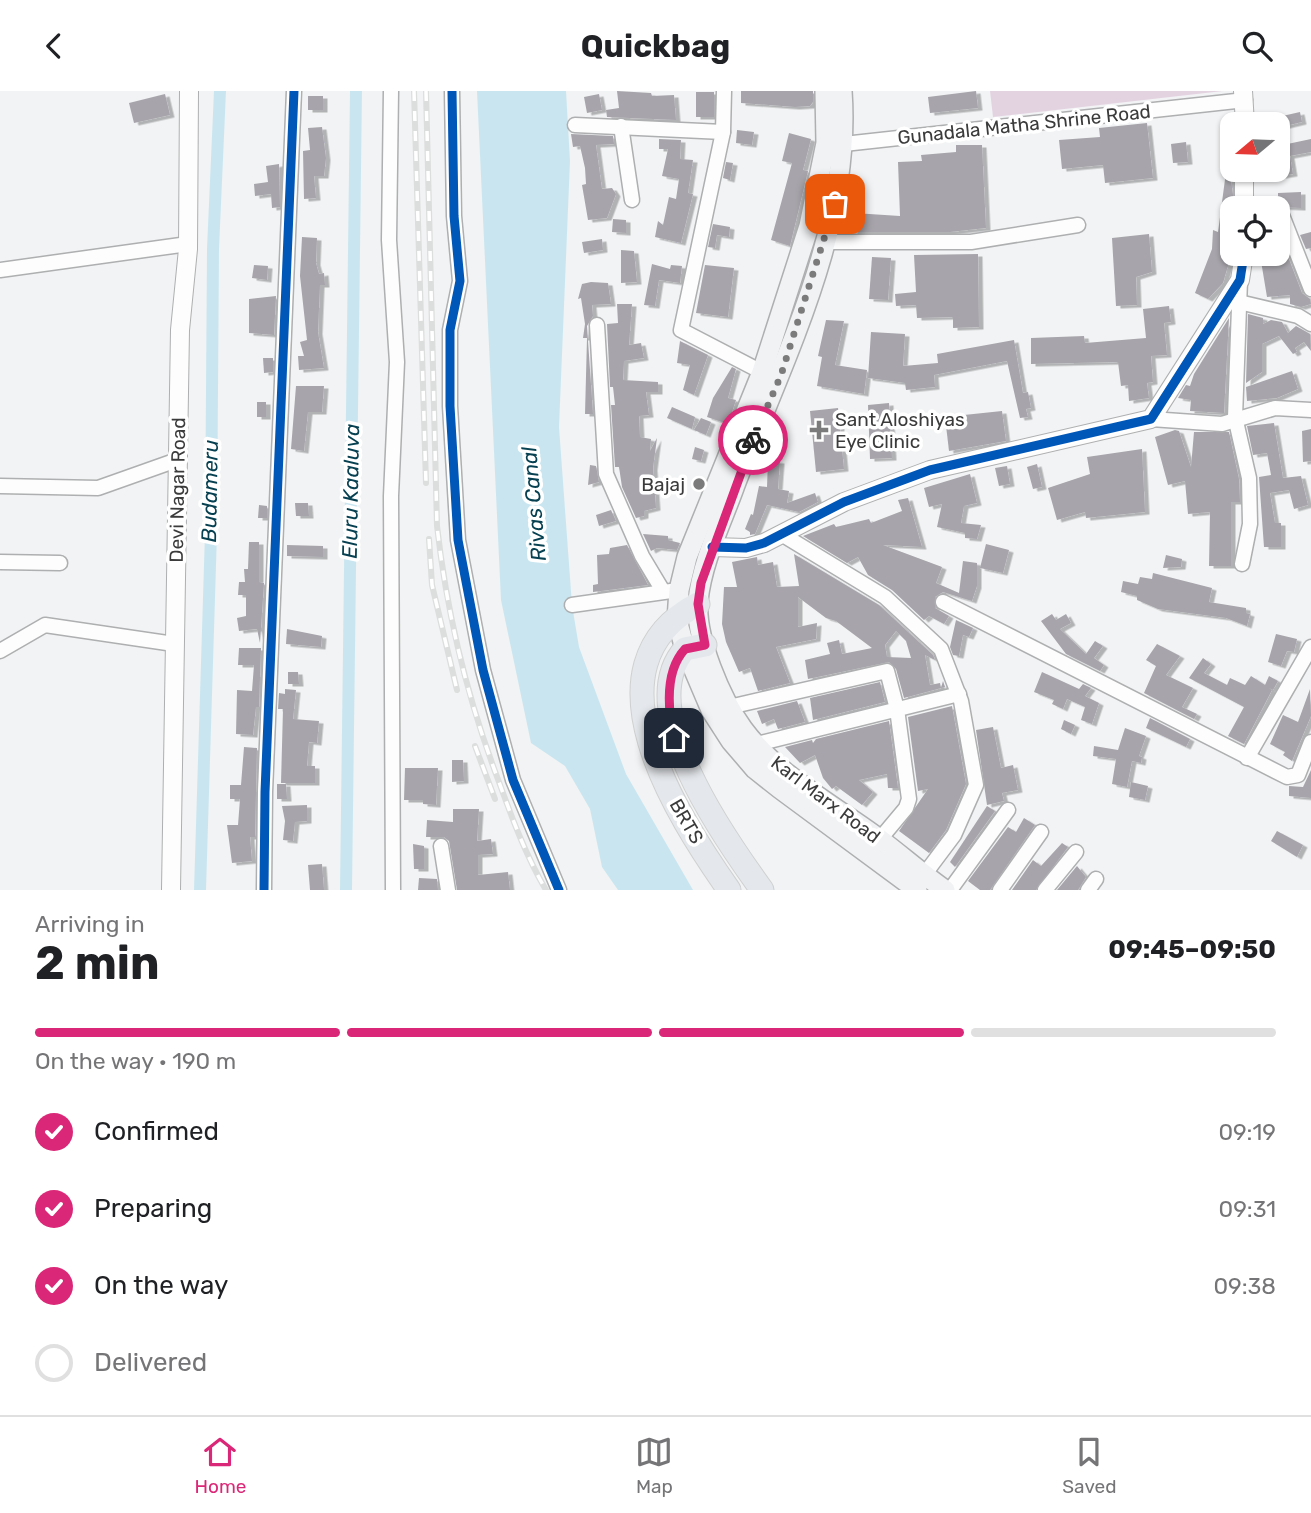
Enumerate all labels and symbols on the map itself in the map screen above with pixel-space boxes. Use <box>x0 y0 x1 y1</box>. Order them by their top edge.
street label: Gunadala Matha Shrine Road <box>896 100 1152 149</box>
north arrow <box>1220 112 1290 182</box>
pin <box>805 174 865 234</box>
courier <box>718 405 788 475</box>
place label: Sant Aloshiyas Eye Clinic <box>835 408 965 453</box>
street label: Devi Nagar Road <box>165 417 190 563</box>
marker: Sant Aloshiyas Eye Clinic <box>809 420 829 440</box>
water label: Eluru Kaaluva <box>337 423 364 559</box>
water label: Budameru <box>196 439 223 542</box>
water label: Rivas Canal <box>516 445 551 562</box>
place label: Bajaj <box>641 473 685 496</box>
marker: Bajaj <box>691 476 707 492</box>
pin <box>644 708 704 768</box>
street label: Karl Marx Road <box>766 751 885 848</box>
street label: BRTS <box>665 795 708 848</box>

